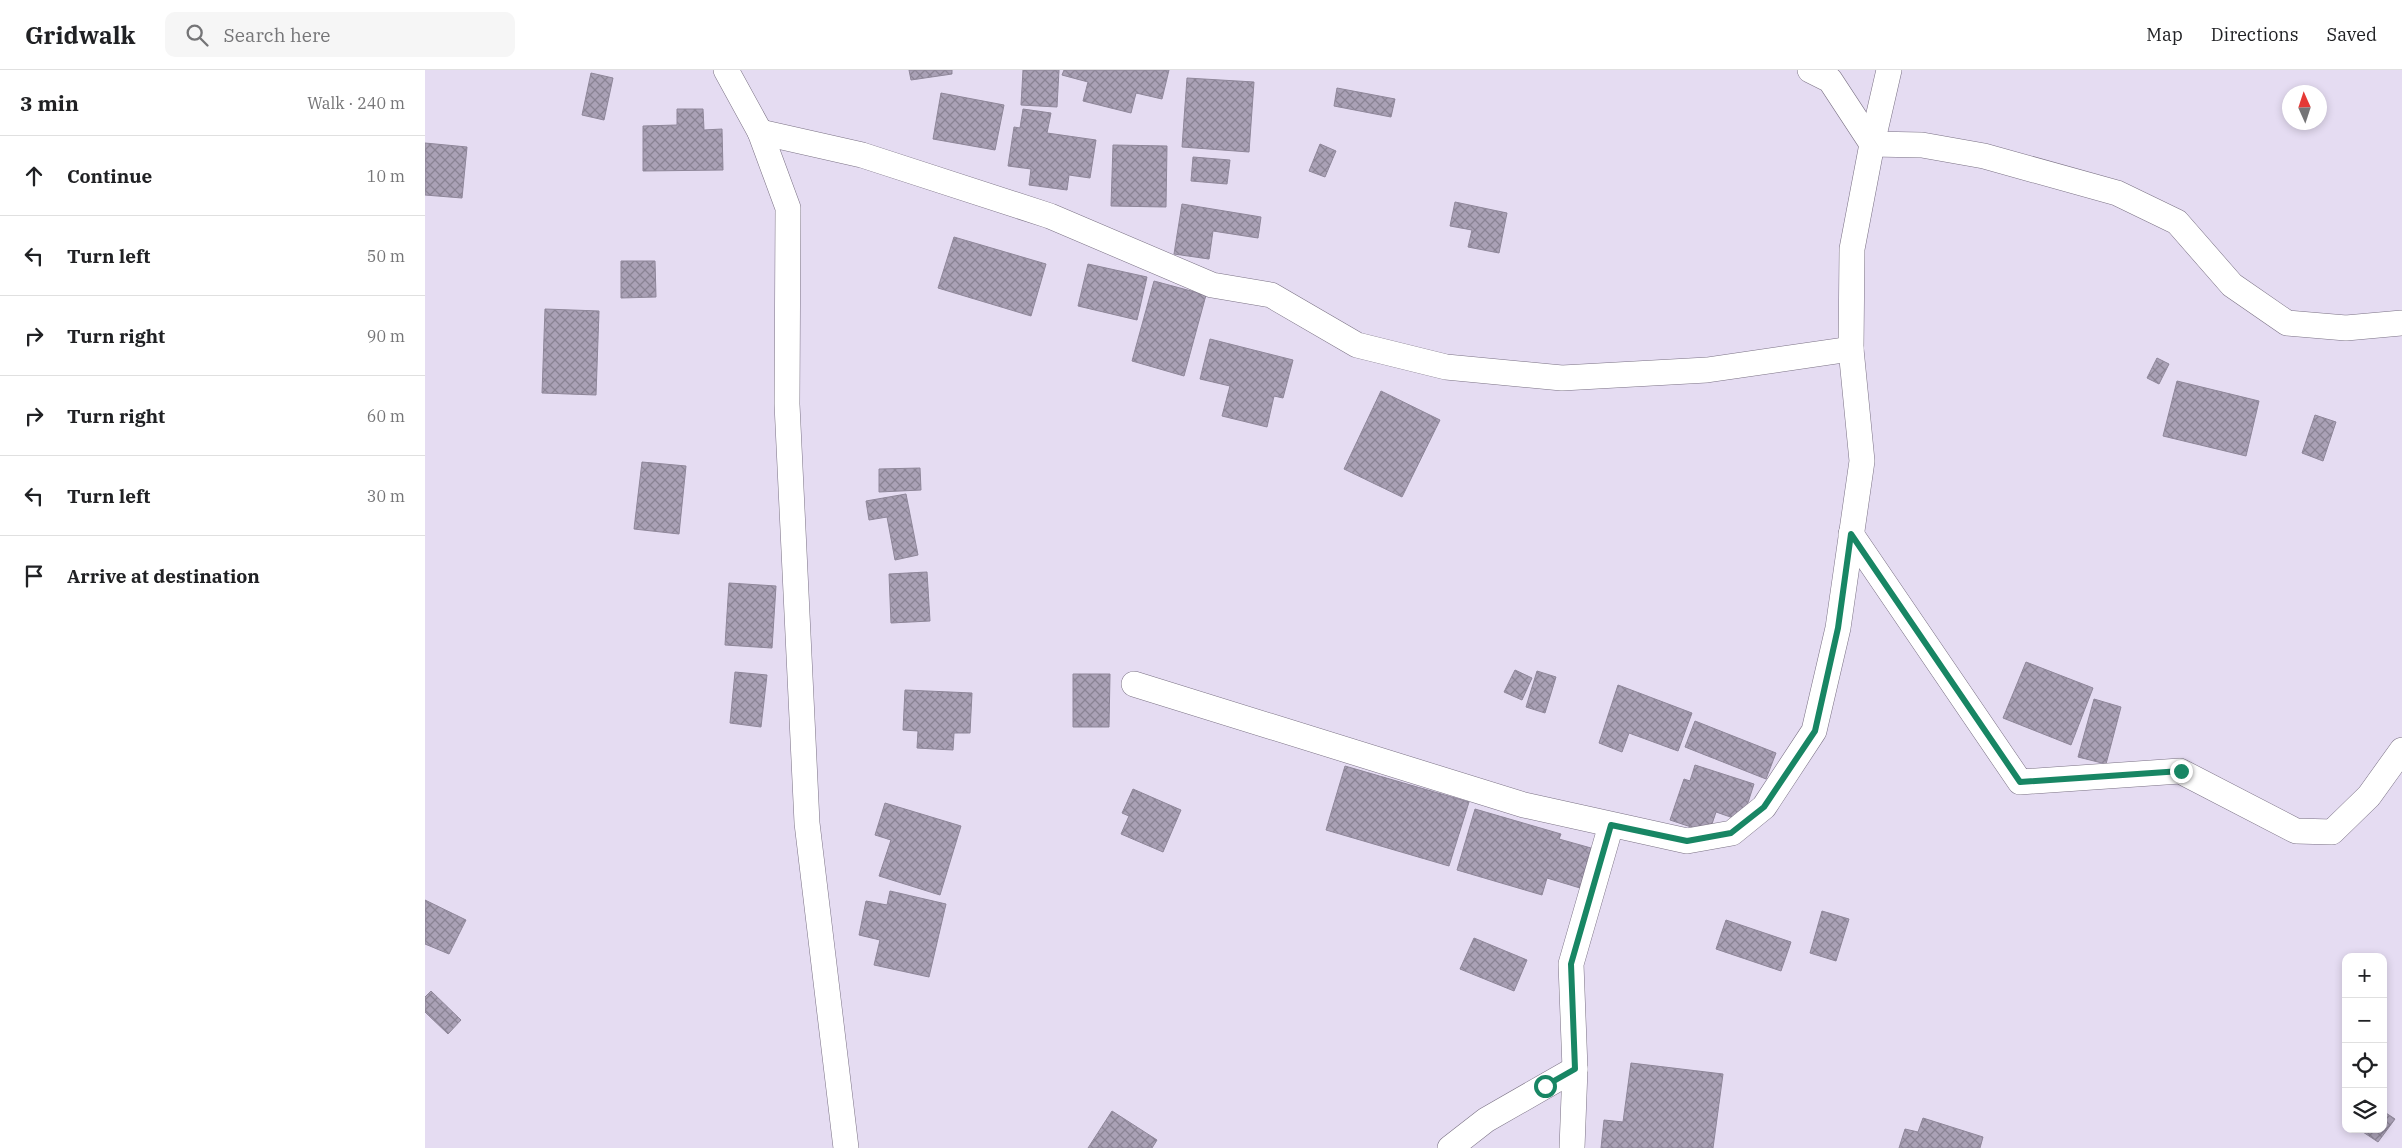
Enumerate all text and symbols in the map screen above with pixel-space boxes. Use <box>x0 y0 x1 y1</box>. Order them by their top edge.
search box <box>165 12 515 57</box>
text: Gridwalk <box>25 19 135 51</box>
icon: search <box>183 21 211 49</box>
text: Search here <box>223 23 331 47</box>
text: Map <box>2146 23 2183 46</box>
text: Directions <box>2211 23 2299 46</box>
text: Saved <box>2327 23 2377 46</box>
north arrow <box>2282 85 2327 130</box>
text: 3 min <box>20 89 79 117</box>
text: Walk · 240 m <box>307 93 405 113</box>
icon: ahead <box>20 162 48 190</box>
text: Continue <box>67 164 152 188</box>
text: 10 m <box>367 166 405 186</box>
icon: left <box>20 242 48 270</box>
text: Turn left <box>67 244 150 268</box>
text: 50 m <box>367 246 405 266</box>
icon: right <box>20 322 48 350</box>
text: Turn right <box>67 324 165 348</box>
text: 90 m <box>367 326 405 346</box>
icon: right <box>20 402 48 430</box>
text: Turn right <box>67 404 165 428</box>
text: 60 m <box>367 406 405 426</box>
icon: left <box>20 482 48 510</box>
text: Turn left <box>67 484 150 508</box>
text: 30 m <box>367 486 405 506</box>
icon: arrive <box>20 562 48 590</box>
text: Arrive at destination <box>67 564 260 588</box>
route end <box>2170 760 2193 783</box>
map controls <box>2342 953 2387 1133</box>
button: + <box>2342 953 2387 998</box>
button: − <box>2342 998 2387 1043</box>
button: locate <box>2342 1043 2387 1088</box>
route start <box>1534 1075 1557 1098</box>
button: layers <box>2342 1088 2387 1133</box>

